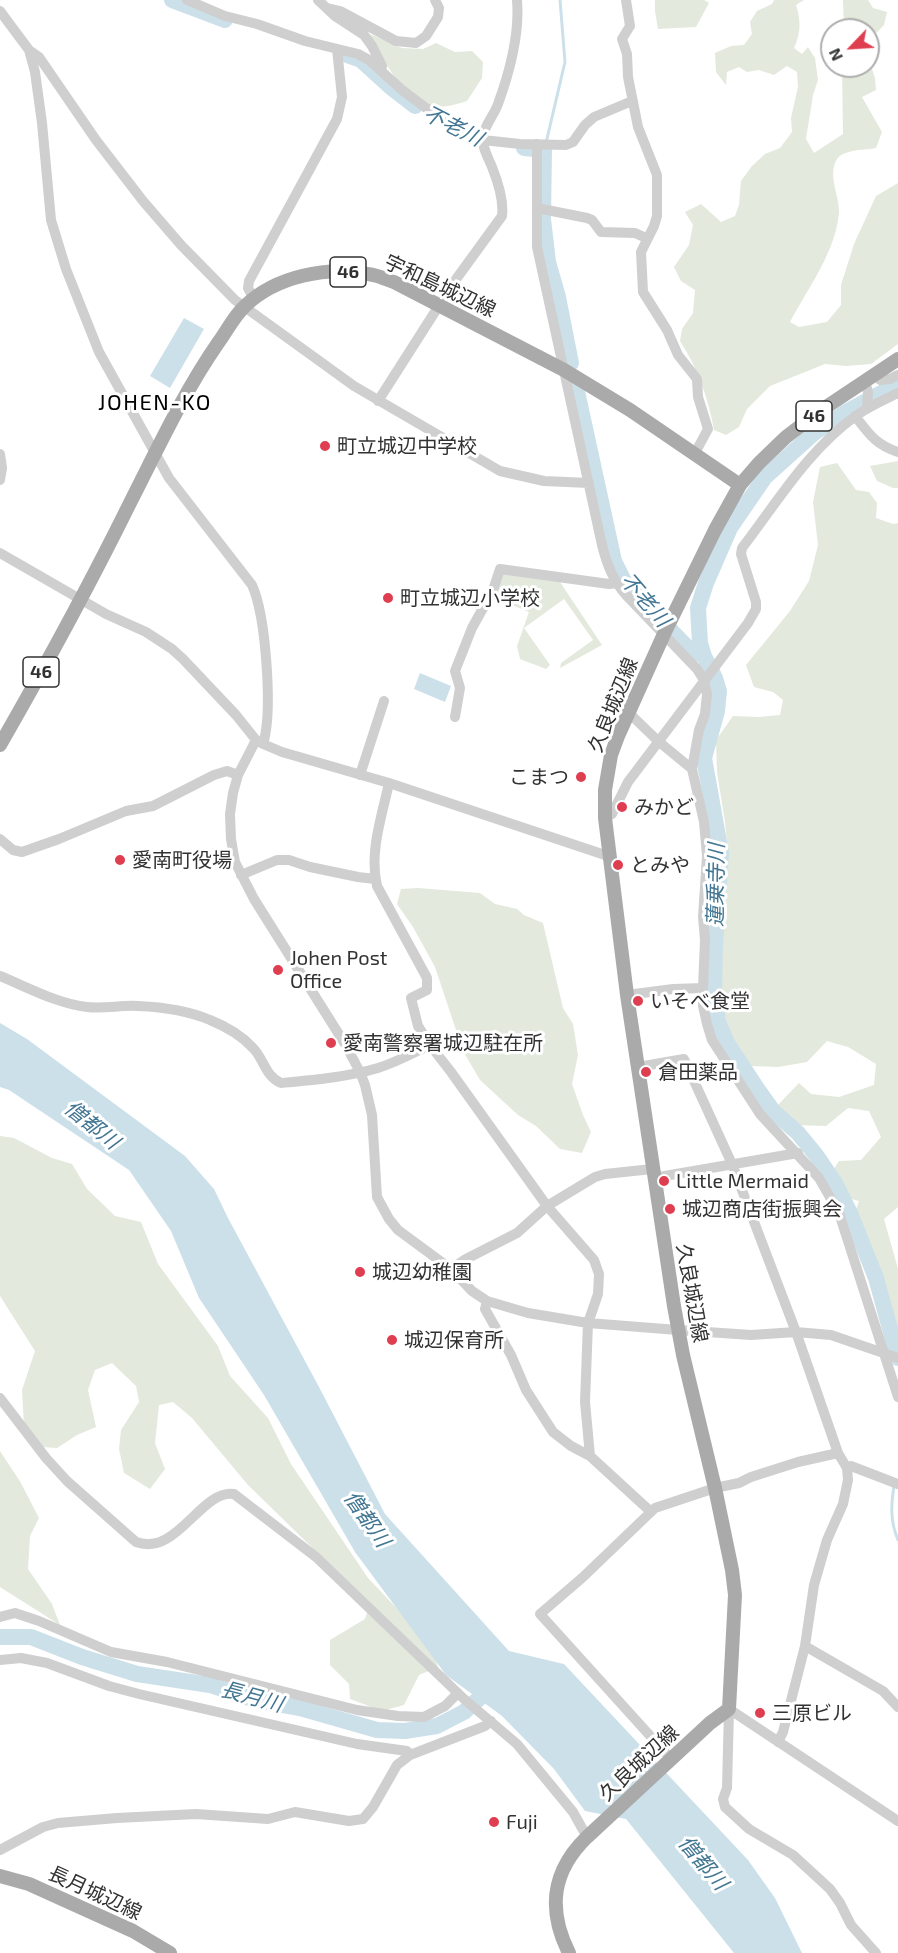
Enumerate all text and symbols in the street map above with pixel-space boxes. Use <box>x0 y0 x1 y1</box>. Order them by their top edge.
north arrow <box>820 18 880 78</box>
text: N <box>824 46 846 64</box>
water label: 不老川 <box>419 100 487 152</box>
street label: 宇和島城辺線 <box>381 250 499 322</box>
road number: 46 <box>330 257 366 287</box>
district label: JOHEN-KO <box>98 390 212 416</box>
road number: 46 <box>796 401 832 431</box>
place label: 町立城辺中学校 <box>337 434 477 458</box>
marker: 町立城辺中学校 <box>318 439 332 453</box>
water label: 不老川 <box>615 568 675 632</box>
place label: 町立城辺小学校 <box>400 586 540 610</box>
marker: 町立城辺小学校 <box>381 591 395 605</box>
street label: 久良城辺線 <box>583 654 643 756</box>
road number: 46 <box>23 657 59 687</box>
place label: こまつ <box>509 765 569 789</box>
marker: こまつ <box>574 770 588 784</box>
place label: みかど <box>634 795 694 819</box>
marker: みかど <box>615 800 629 814</box>
water label: 蓮乗寺川 <box>703 843 729 927</box>
place label: 愛南町役場 <box>132 848 232 872</box>
marker: 愛南町役場 <box>113 853 127 867</box>
place label: とみや <box>630 853 690 877</box>
marker: とみや <box>611 858 625 872</box>
place label: Johen Post Office <box>290 946 387 993</box>
marker: Johen Post Office <box>271 963 285 977</box>
place label: いそべ食堂 <box>650 989 750 1013</box>
marker: いそべ食堂 <box>631 994 645 1008</box>
place label: 愛南警察署城辺駐在所 <box>343 1031 543 1055</box>
marker: 愛南警察署城辺駐在所 <box>324 1036 338 1050</box>
place label: 倉田薬品 <box>658 1060 738 1084</box>
marker: 倉田薬品 <box>639 1065 653 1079</box>
water label: 僧都川 <box>60 1095 124 1155</box>
place label: Little Mermaid <box>676 1169 809 1193</box>
marker: Little Mermaid <box>657 1174 671 1188</box>
place label: 城辺商店街振興会 <box>682 1197 842 1221</box>
marker: 城辺商店街振興会 <box>663 1202 677 1216</box>
street label: 久良城辺線 <box>671 1242 713 1344</box>
place label: 城辺幼稚園 <box>372 1260 472 1284</box>
marker: 城辺幼稚園 <box>353 1265 367 1279</box>
place label: 城辺保育所 <box>404 1328 504 1352</box>
marker: 城辺保育所 <box>385 1333 399 1347</box>
water label: 僧都川 <box>339 1486 395 1552</box>
water label: 長月川 <box>218 1677 286 1717</box>
place label: 三原ビル <box>772 1701 852 1725</box>
marker: 三原ビル <box>753 1706 767 1720</box>
street label: 久良城辺線 <box>594 1720 684 1806</box>
place label: Fuji <box>506 1810 538 1834</box>
marker: Fuji <box>487 1815 501 1829</box>
water label: 僧都川 <box>673 1831 733 1895</box>
street label: 長月城辺線 <box>45 1861 145 1925</box>

